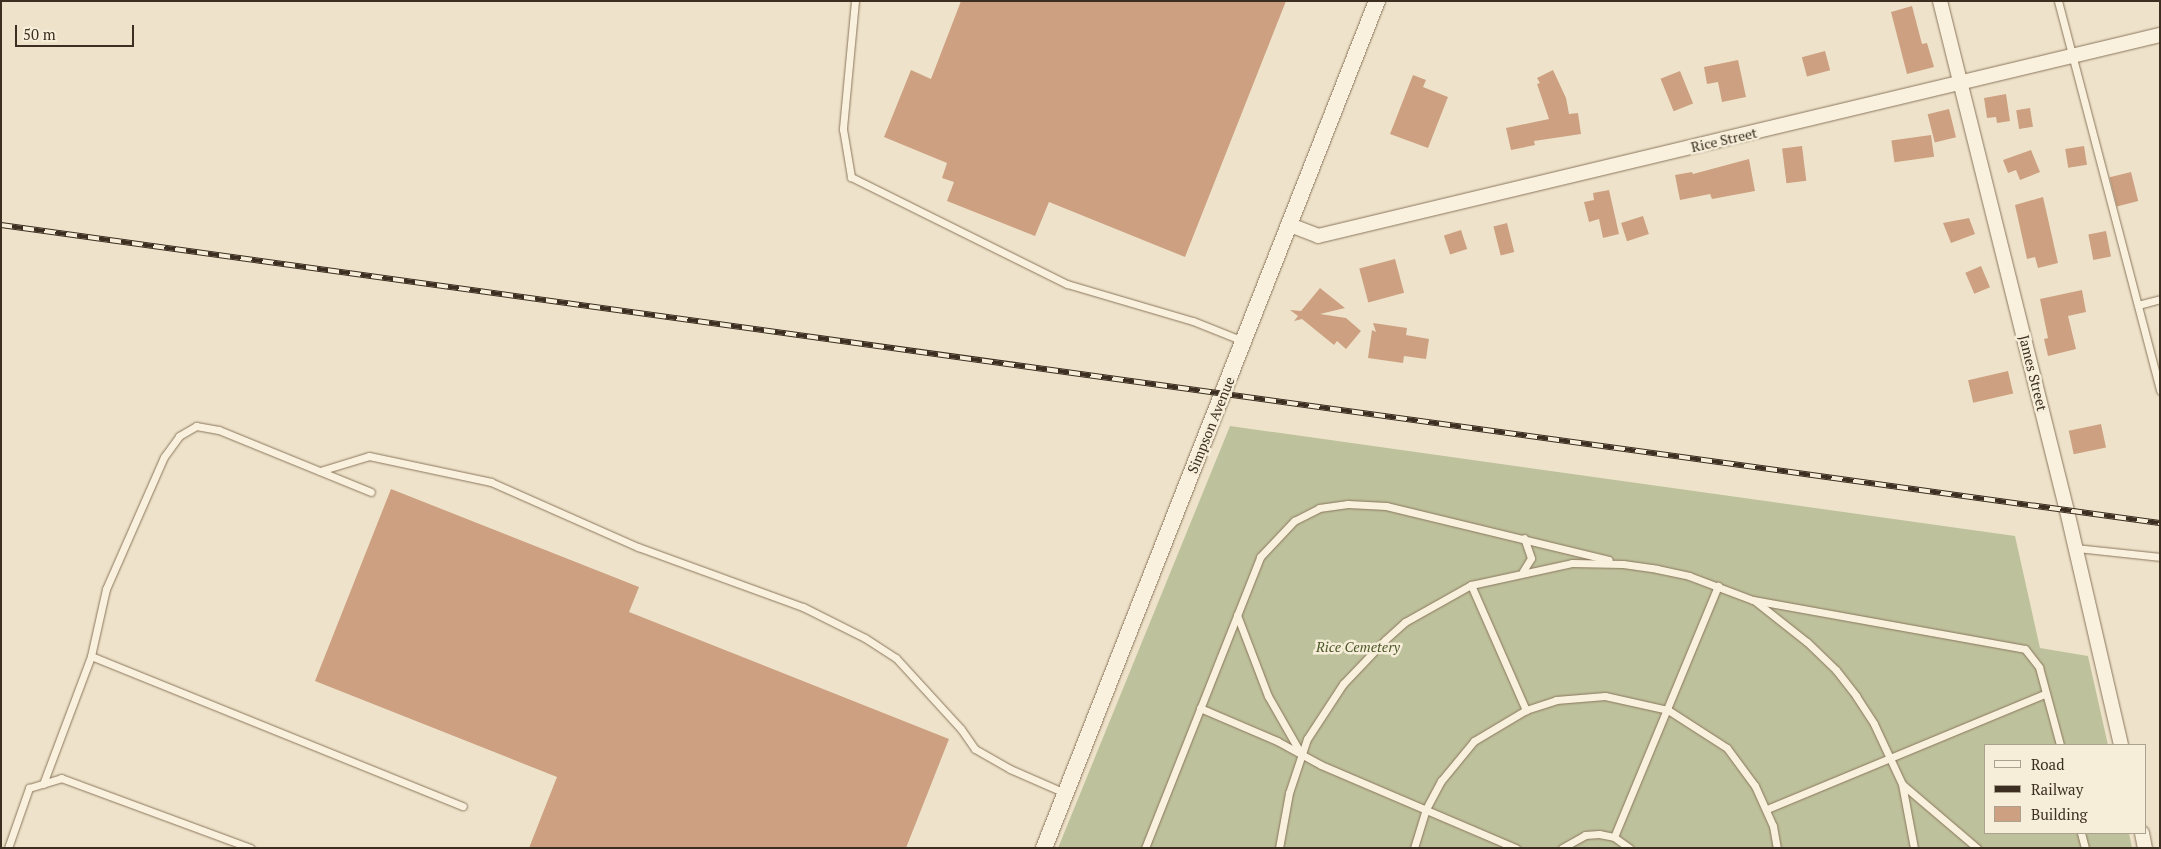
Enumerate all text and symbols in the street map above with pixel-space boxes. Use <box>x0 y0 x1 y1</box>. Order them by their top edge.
scale bar <box>18 15 136 47</box>
text: 50 m <box>23 24 56 44</box>
street label: Rice Street <box>1689 124 1759 156</box>
street label: James Street <box>2015 333 2051 413</box>
street label: Simpson Avenue <box>1184 374 1238 476</box>
park label: Rice Cemetery <box>1316 639 1400 655</box>
legend <box>1984 744 2146 834</box>
text: Road <box>2031 754 2064 774</box>
text: Railway <box>2031 779 2083 799</box>
text: Building <box>2031 804 2088 824</box>

